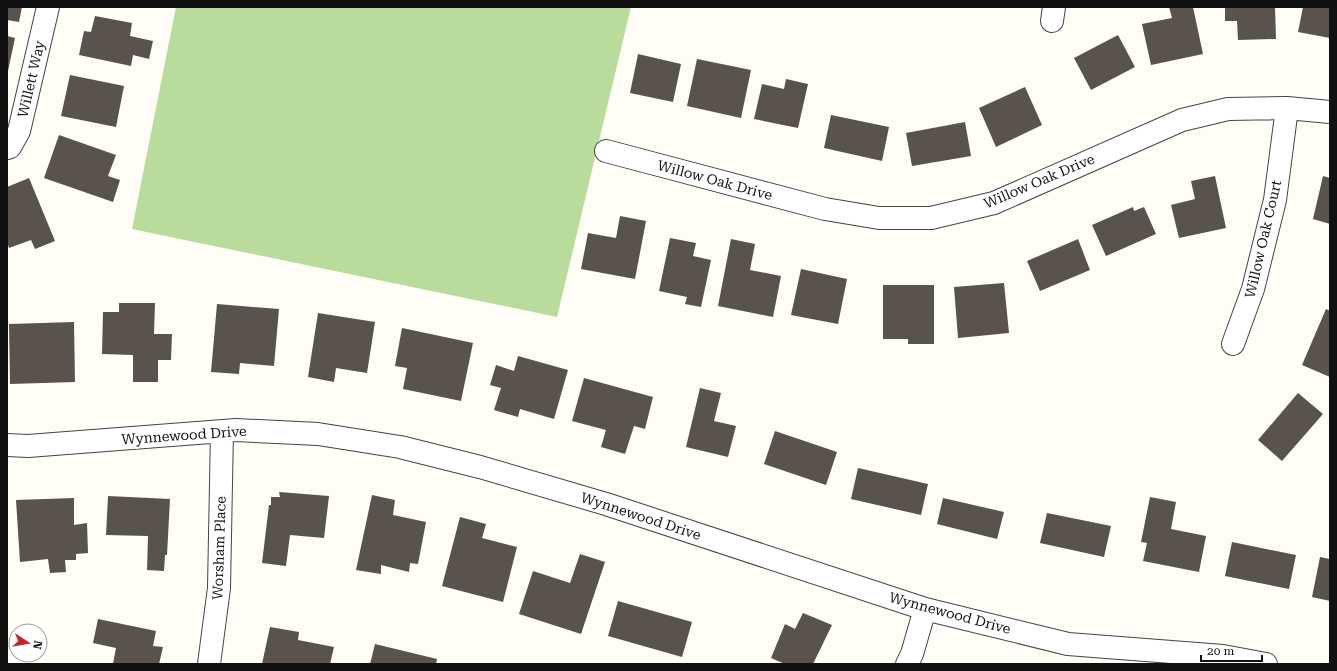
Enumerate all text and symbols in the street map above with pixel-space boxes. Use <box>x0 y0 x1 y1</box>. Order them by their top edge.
street label: Willett Way <box>14 38 48 119</box>
street label: Willow Oak Drive <box>981 150 1097 211</box>
street label: Willow Oak Drive <box>656 157 775 203</box>
street label: Willow Oak Court <box>1242 179 1284 299</box>
street label: Wynnewood Drive <box>121 423 247 447</box>
street label: Wynnewood Drive <box>579 489 703 543</box>
street label: Worsham Place <box>209 496 229 600</box>
street label: Wynnewood Drive <box>887 589 1013 637</box>
north arrow <box>8 623 48 663</box>
scale bar <box>1201 637 1262 663</box>
text: N <box>30 639 45 651</box>
text: 20 m <box>1207 644 1234 658</box>

